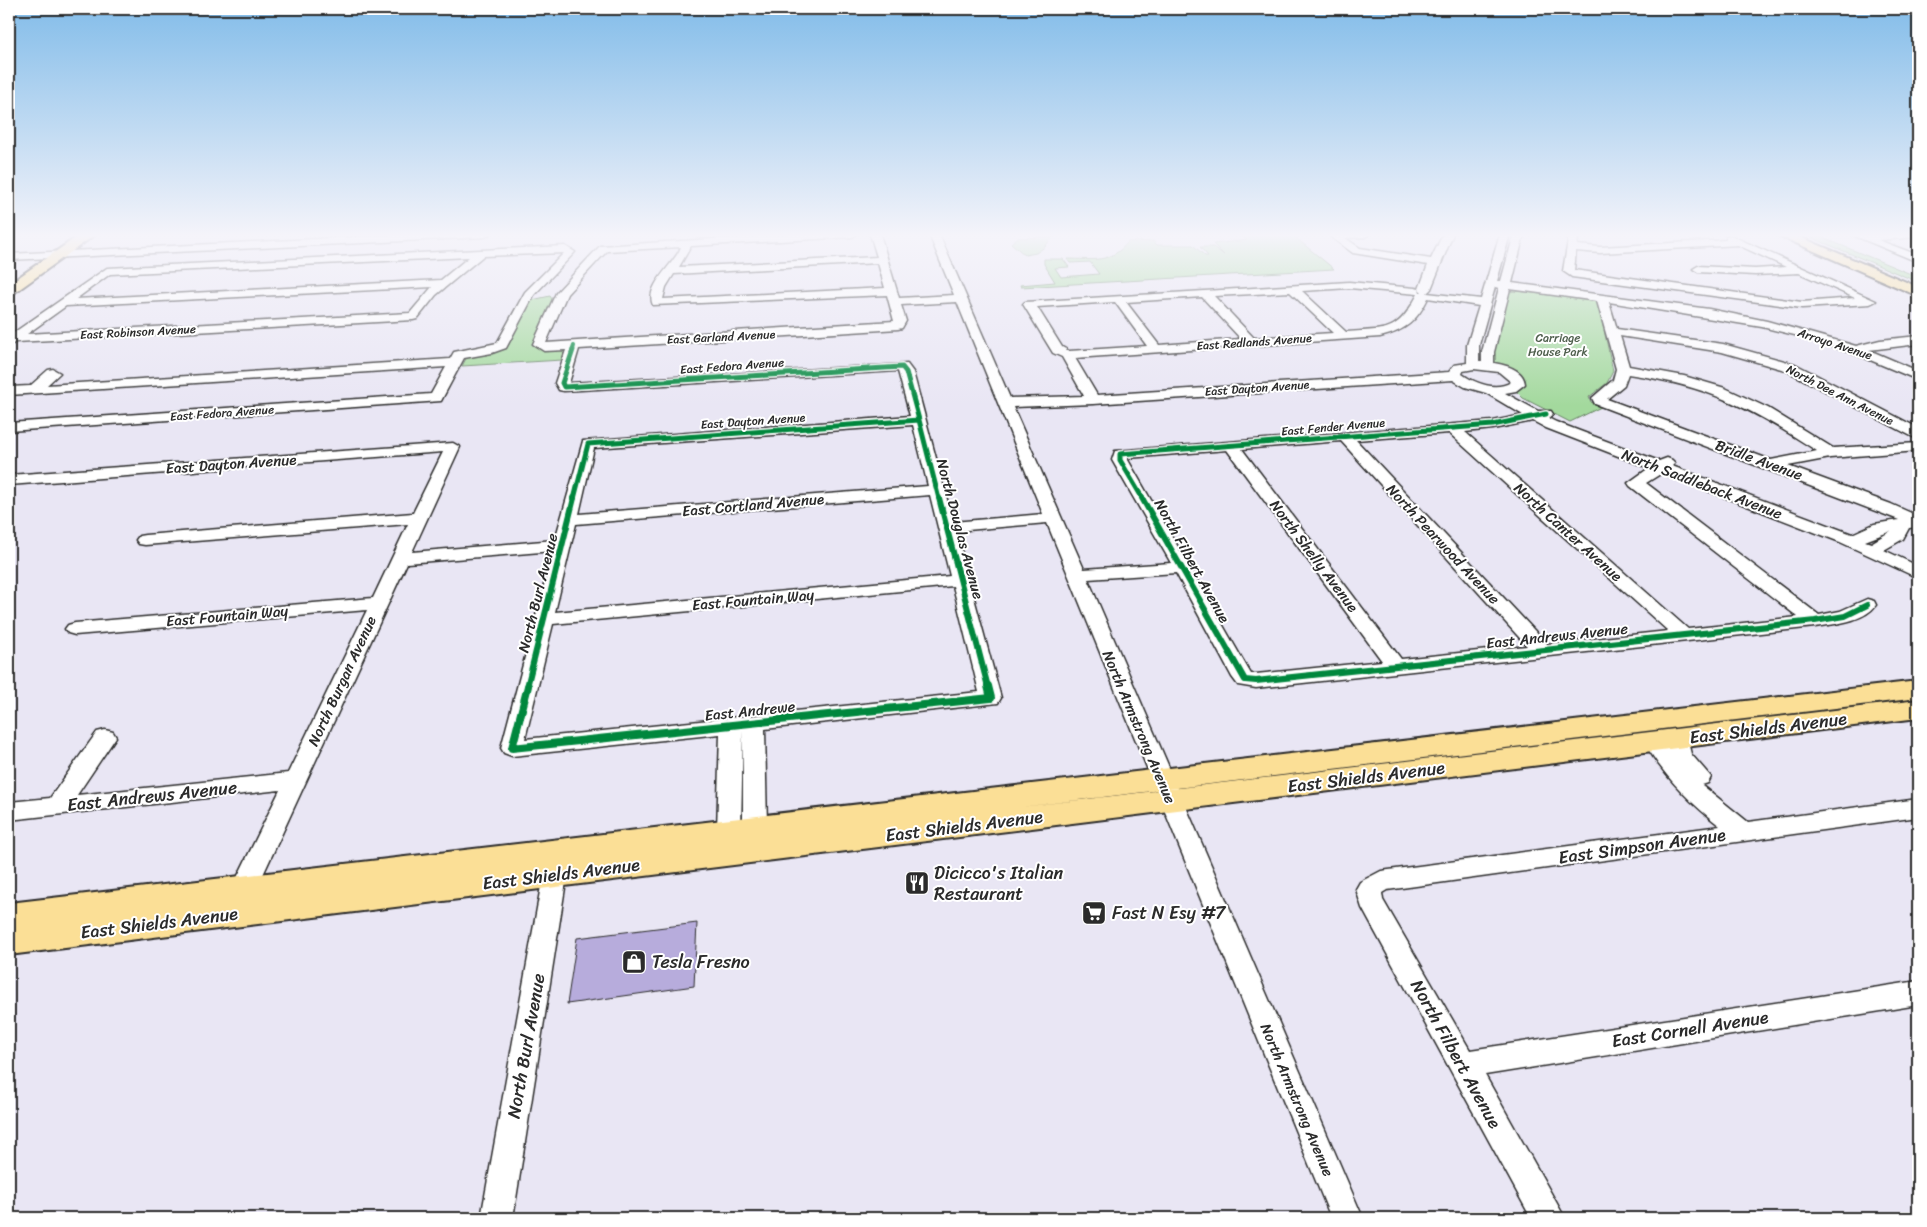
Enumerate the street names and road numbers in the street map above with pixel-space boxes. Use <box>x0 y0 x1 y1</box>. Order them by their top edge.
street label: East Robinson Avenue <box>79 318 197 346</box>
street label: Arroyo Avenue <box>1794 321 1875 366</box>
street label: East Garland Avenue <box>666 323 776 351</box>
street label: East Redlands Avenue <box>1196 327 1313 357</box>
street label: East Fedora Avenue <box>679 351 785 381</box>
street label: North Dee Ann Avenue <box>1782 358 1898 432</box>
street label: East Dayton Avenue <box>1204 373 1310 403</box>
street label: East Fedora Avenue <box>169 398 275 428</box>
street label: East Dayton Avenue <box>700 406 806 436</box>
street label: East Fender Avenue <box>1280 411 1386 443</box>
street label: Bridle Avenue <box>1712 432 1807 488</box>
street label: North Saddleback Avenue <box>1618 441 1786 527</box>
street label: East Dayton Avenue <box>165 446 297 482</box>
street label: North Douglas Avenue <box>929 456 991 603</box>
street label: North Canter Avenue <box>1508 476 1628 588</box>
street label: North Pearwood Avenue <box>1380 477 1507 611</box>
street label: East Cortland Avenue <box>681 486 825 524</box>
street label: North Filbert Avenue <box>1147 494 1237 628</box>
street label: North Shelly Avenue <box>1263 494 1365 618</box>
street label: North Burl Avenue <box>511 530 565 655</box>
street label: East Fountain Way <box>691 582 815 618</box>
street label: East Fountain Way <box>165 598 289 634</box>
street label: North Burgan Avenue <box>300 611 384 751</box>
street label: East Andrews Avenue <box>1485 616 1629 656</box>
street label: North Armstrong Avenue <box>1095 646 1183 808</box>
street label: East Andrewe <box>703 693 797 729</box>
street label: East Shields Avenue <box>1687 702 1849 754</box>
street label: East Shields Avenue <box>1285 751 1447 803</box>
street label: East Andrews Avenue <box>65 771 239 821</box>
street label: East Shields Avenue <box>883 800 1045 852</box>
street label: East Simpson Avenue <box>1556 818 1728 874</box>
street label: East Shields Avenue <box>480 848 642 900</box>
street label: East Shields Avenue <box>78 897 240 949</box>
street label: North Burl Avenue <box>497 971 555 1121</box>
street label: North Filbert Avenue <box>1402 973 1511 1135</box>
street label: East Cornell Avenue <box>1609 1001 1771 1057</box>
street label: North Armstrong Avenue <box>1253 1019 1341 1181</box>

